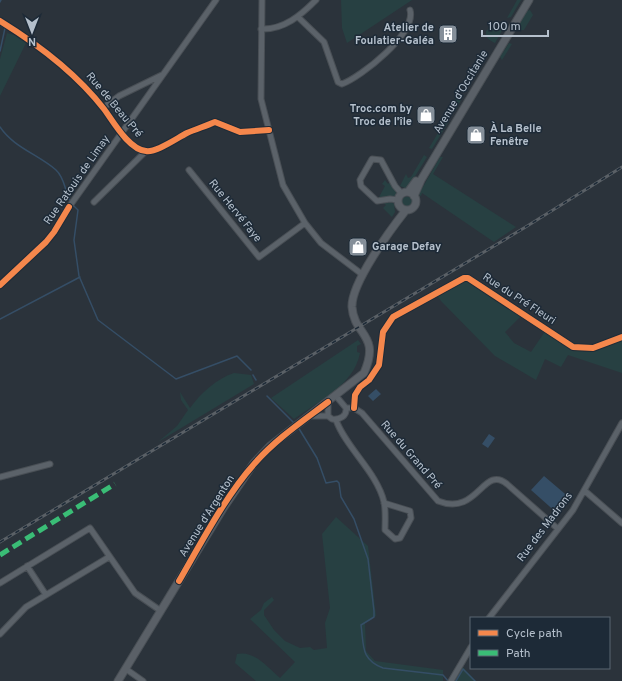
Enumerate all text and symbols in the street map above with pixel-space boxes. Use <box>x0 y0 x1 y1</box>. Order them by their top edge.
north arrow <box>12 12 52 52</box>
scale bar <box>482 12 548 38</box>
text: 100 m <box>488 19 521 35</box>
place label: Atelier de Foulatier-Galéa <box>355 21 434 48</box>
building icon: Atelier de Foulatier-Galéa <box>437 23 459 45</box>
text: N <box>28 34 36 48</box>
street label: Avenue d'Occitanie <box>431 48 491 136</box>
street label: Rue de Beau Pré <box>83 69 145 141</box>
place label: Troc.com by Troc de l'île <box>350 102 412 129</box>
shop icon: Troc.com by Troc de l'île <box>415 104 437 126</box>
place label: À La Belle Fenêtre <box>490 121 542 149</box>
shop icon: À La Belle Fenêtre <box>465 124 487 146</box>
street label: Rue Ratouis de Limay <box>41 132 113 227</box>
street label: Rue Hervé Faye <box>205 177 265 245</box>
shop icon: Garage Defay <box>347 236 369 258</box>
place label: Garage Defay <box>372 240 441 254</box>
street label: Rue du Pré Fleuri <box>480 270 558 328</box>
street label: Rue du Grand Pré <box>377 418 445 492</box>
street label: Avenue d'Argenton <box>176 472 238 560</box>
street label: Rue des Madrons <box>514 489 576 565</box>
legend <box>470 617 610 669</box>
text: Cycle path <box>506 626 563 642</box>
text: Path <box>506 646 531 662</box>

